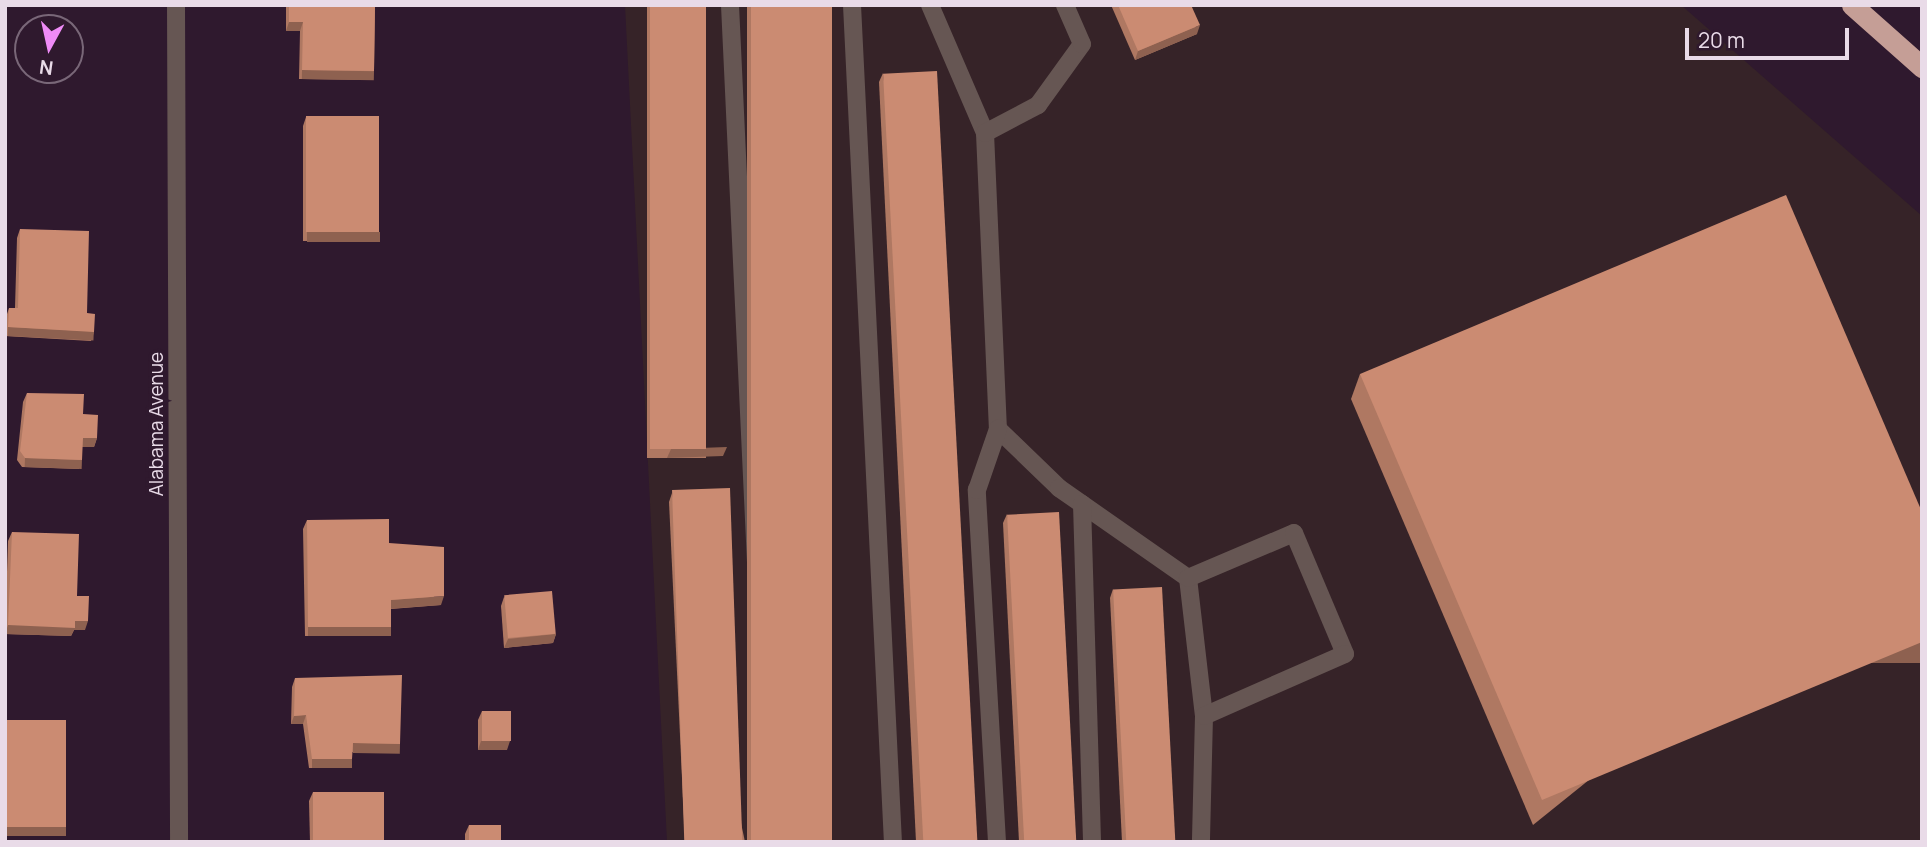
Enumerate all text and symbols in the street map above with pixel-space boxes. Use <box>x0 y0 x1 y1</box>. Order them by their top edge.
north arrow <box>14 14 84 84</box>
scale bar <box>1689 14 1854 58</box>
text: 20 m <box>1698 26 1745 54</box>
text: N <box>38 54 55 82</box>
street label: Alabama Avenue <box>146 352 168 496</box>

